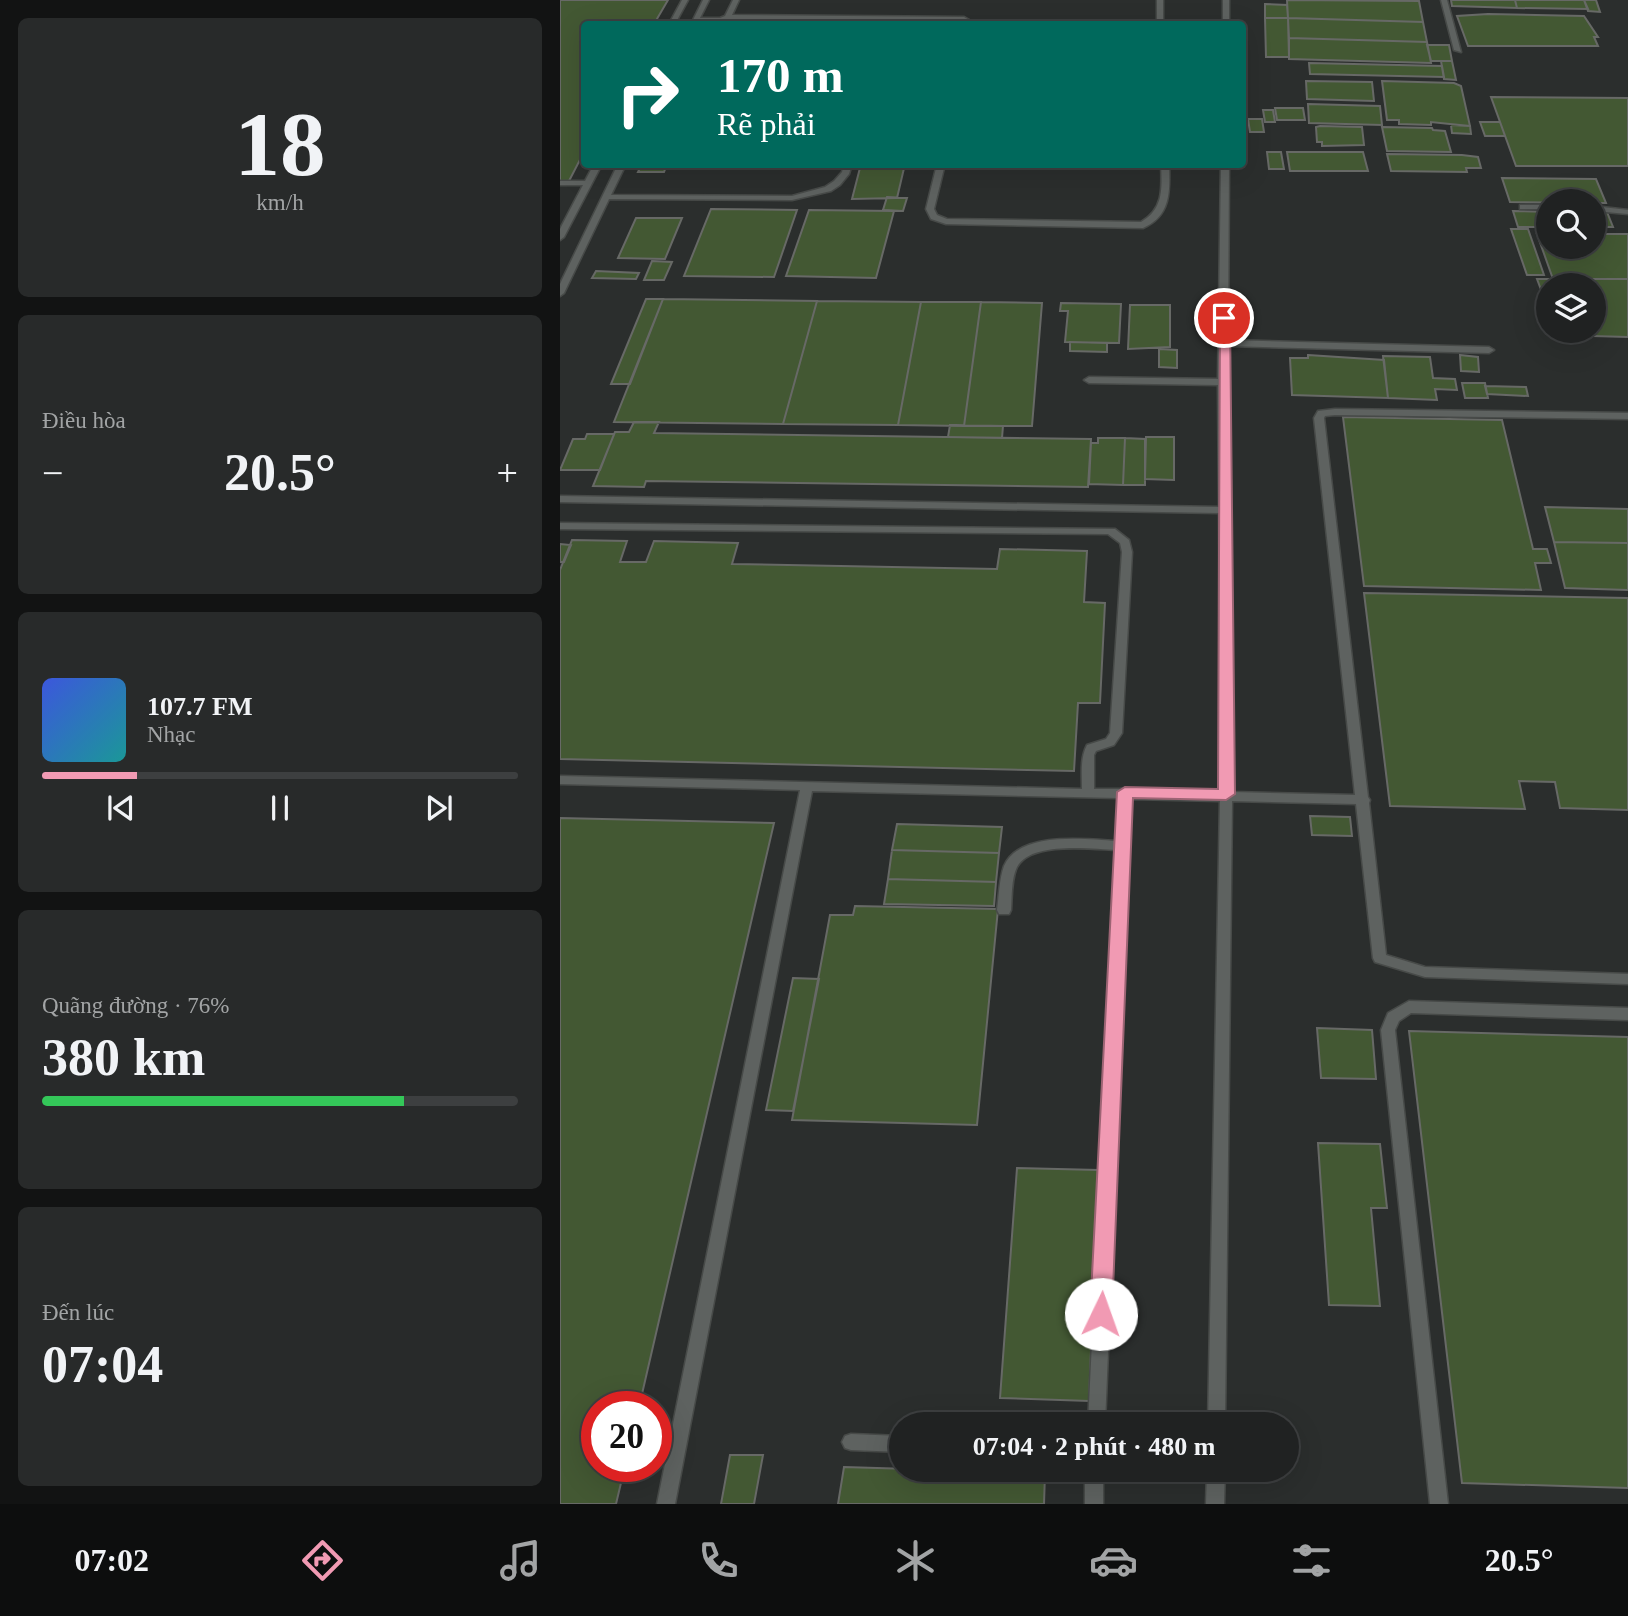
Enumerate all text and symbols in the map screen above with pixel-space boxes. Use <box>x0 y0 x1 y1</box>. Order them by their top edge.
text: 170 m <box>717 48 844 103</box>
icon: right <box>602 49 693 140</box>
text: 18 <box>235 94 326 195</box>
text: Rẽ phải <box>717 106 816 142</box>
map controls <box>1536 189 1606 343</box>
button: search <box>1536 189 1606 259</box>
text: km/h <box>256 190 304 215</box>
button: layers <box>1536 273 1606 343</box>
pin <box>1194 288 1254 348</box>
icon: arrive <box>1205 299 1243 337</box>
text: Điều hòa <box>42 408 126 433</box>
text: 20.5° <box>224 444 336 501</box>
text: − <box>42 452 63 494</box>
text: + <box>497 452 518 494</box>
text: 107.7 FM <box>147 692 252 721</box>
text: Nhạc <box>147 722 196 747</box>
icon: previous <box>102 789 140 827</box>
icon: pause <box>261 789 299 827</box>
icon: next <box>420 789 458 827</box>
text: Quãng đường · 76% <box>42 993 230 1018</box>
text: 380 km <box>42 1029 205 1086</box>
position arrow <box>1064 1277 1138 1351</box>
text: Đến lúc <box>42 1300 114 1325</box>
text: 07:04 <box>42 1336 163 1393</box>
speed limit sign: 20 <box>581 1391 672 1482</box>
text: 07:04 · 2 phút · 480 m <box>973 1432 1215 1461</box>
icon: directions <box>298 1536 347 1585</box>
icon: music <box>496 1536 545 1585</box>
icon: phone <box>694 1536 743 1585</box>
icon: climate <box>891 1536 940 1585</box>
icon: car <box>1089 1536 1138 1585</box>
icon: filters <box>1287 1536 1336 1585</box>
text: 07:02 <box>74 1542 149 1578</box>
text: 20.5° <box>1485 1542 1554 1578</box>

